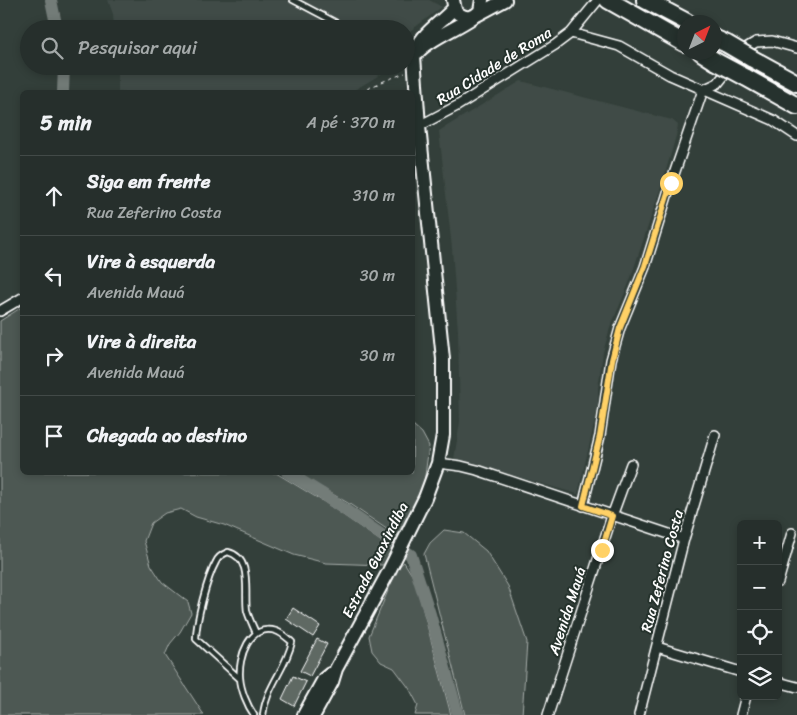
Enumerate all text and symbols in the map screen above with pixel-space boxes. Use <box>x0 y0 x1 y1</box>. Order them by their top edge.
north arrow <box>677 15 722 60</box>
search box <box>20 20 415 75</box>
street label: Rua Cidade de Roma <box>431 20 557 112</box>
text: Pesquisar aqui <box>78 31 197 64</box>
icon: search <box>38 34 66 62</box>
text: 5 min <box>40 104 92 142</box>
text: A pé · 370 m <box>307 108 395 137</box>
text: Siga em frente <box>87 165 210 198</box>
route start <box>660 172 683 195</box>
text: 310 m <box>353 181 395 210</box>
icon: ahead <box>40 182 68 210</box>
text: Rua Zeferino Costa <box>87 198 221 227</box>
text: Vire à esquerda <box>87 245 215 278</box>
text: 30 m <box>360 261 395 290</box>
icon: left <box>40 262 68 290</box>
text: Avenida Mauá <box>87 278 185 307</box>
text: Vire à direita <box>87 325 196 358</box>
text: 30 m <box>360 341 395 370</box>
icon: right <box>40 342 68 370</box>
text: Avenida Mauá <box>87 358 185 387</box>
text: Chegada ao destino <box>87 419 247 452</box>
icon: arrive <box>40 422 68 450</box>
street label: Estrada Guaxindiba <box>335 497 416 623</box>
street label: Rua Zeferino Costa <box>633 506 691 635</box>
map controls <box>737 520 782 700</box>
button: + <box>737 520 782 565</box>
route end <box>591 539 614 562</box>
street label: Avenida Mauá <box>540 563 594 659</box>
button: − <box>737 565 782 610</box>
button: locate <box>737 610 782 655</box>
button: layers <box>737 655 782 700</box>

